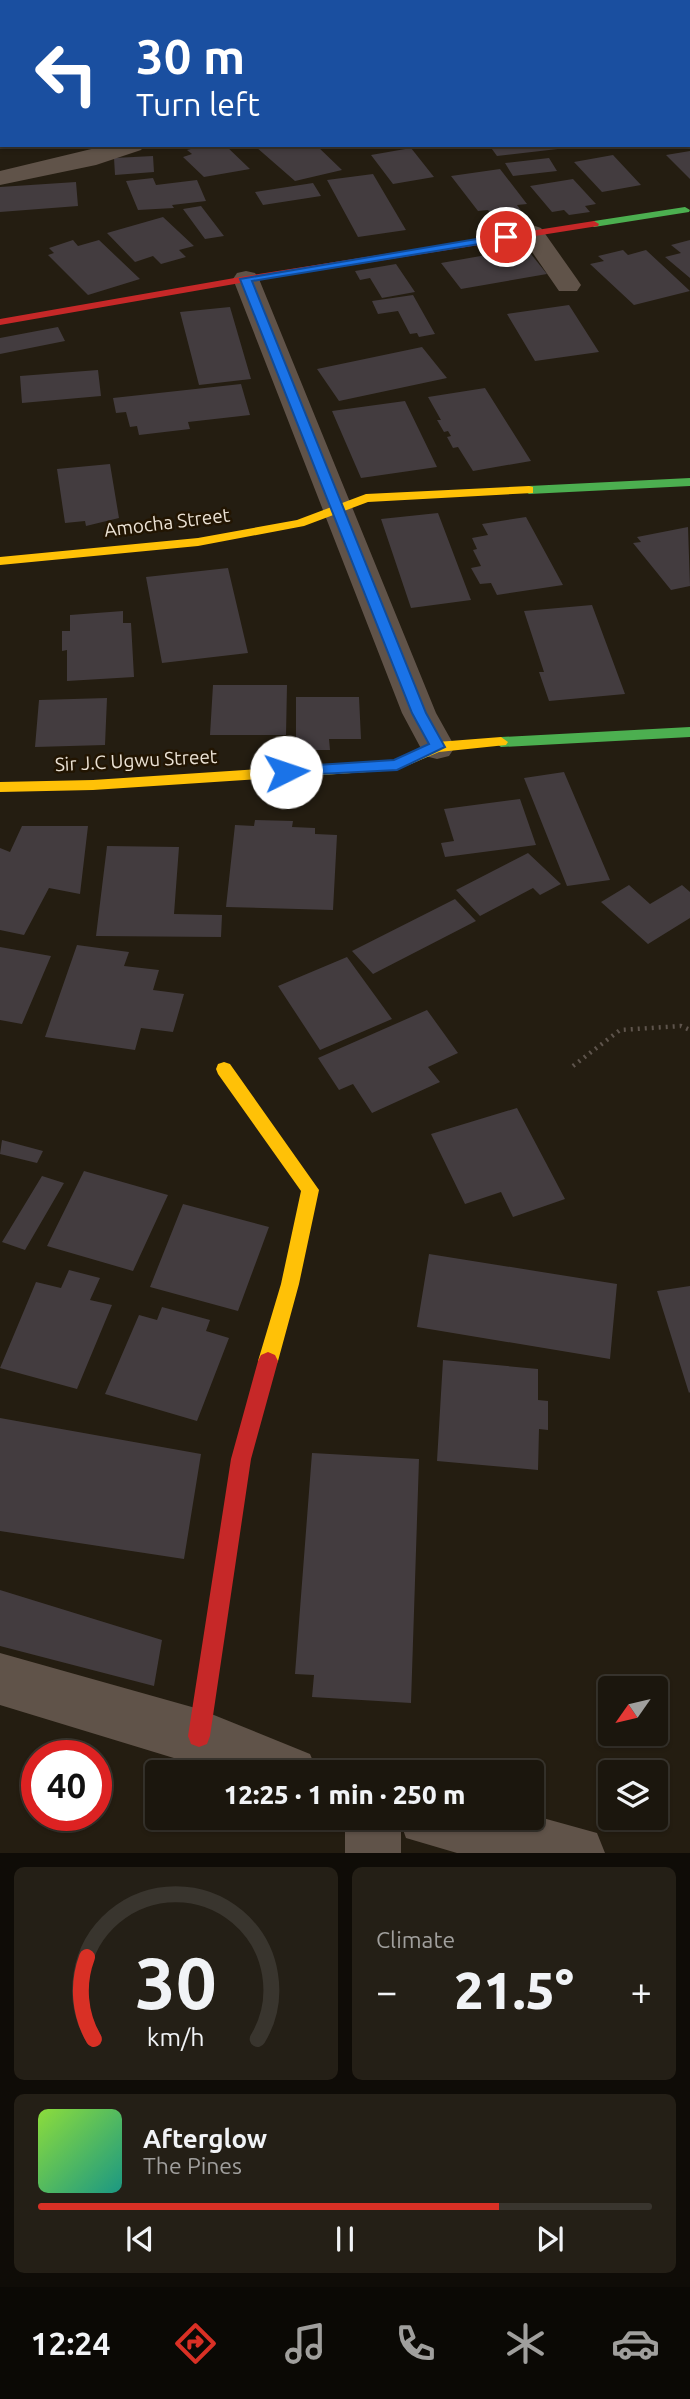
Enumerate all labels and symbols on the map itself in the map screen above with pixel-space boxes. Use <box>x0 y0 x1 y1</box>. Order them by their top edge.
pin <box>476 207 536 267</box>
street label: Amocha Street <box>103 503 232 541</box>
position arrow <box>249 735 323 809</box>
street label: Sir J.C Ugwu Street <box>54 745 218 775</box>
north arrow <box>598 1676 668 1746</box>
speed limit sign: 40 <box>21 1740 112 1831</box>

